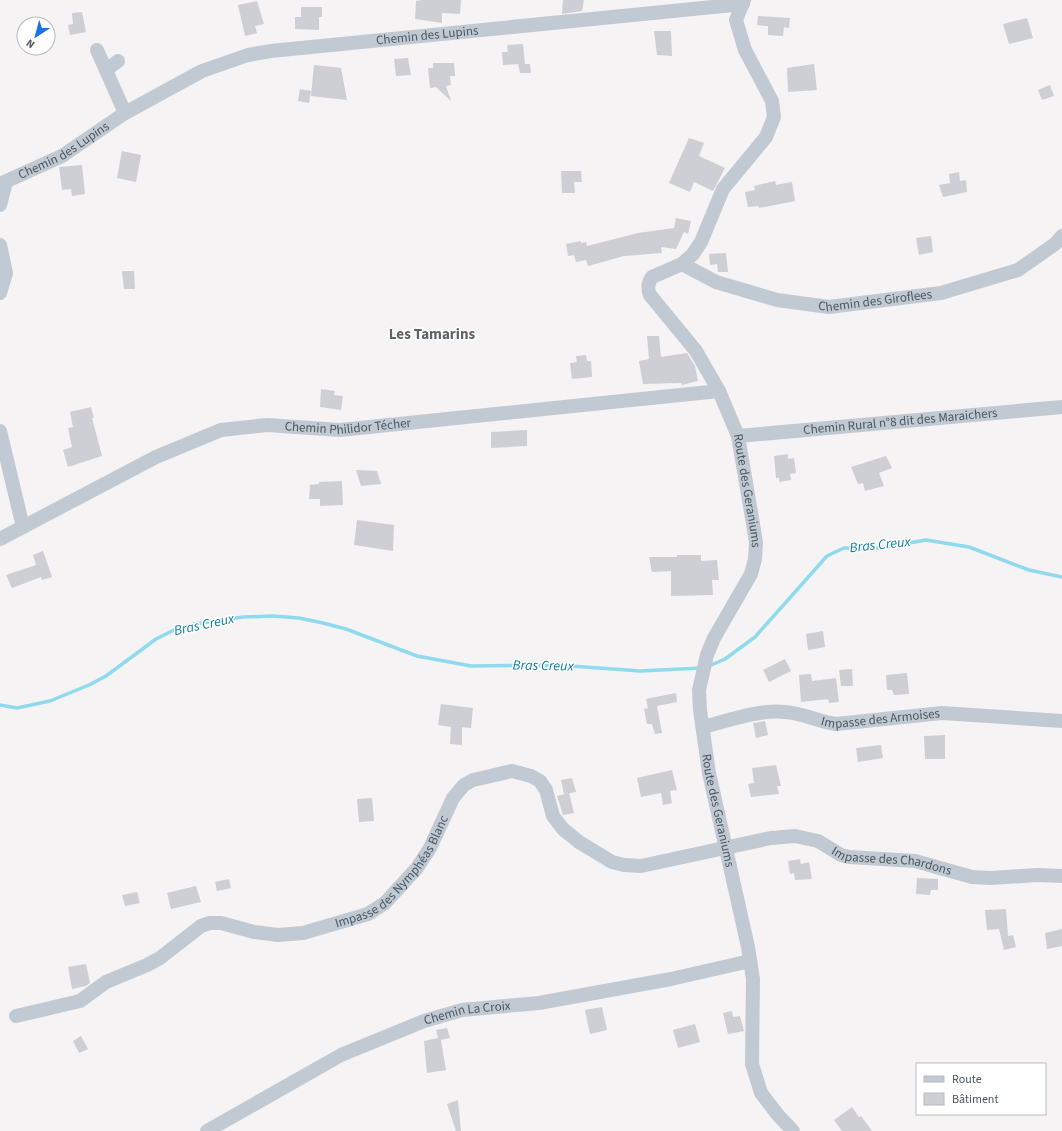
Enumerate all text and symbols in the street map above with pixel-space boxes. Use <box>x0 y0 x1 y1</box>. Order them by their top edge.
north arrow <box>16 16 56 56</box>
street label: Chemin des Lupins <box>375 21 480 49</box>
text: N <box>23 35 38 52</box>
street label: Chemin des Lupins <box>15 117 113 184</box>
street label: Chemin des Giroflees <box>817 285 934 316</box>
district label: Les Tamarins <box>389 324 476 345</box>
street label: Chemin Rural n°8 dit des Maraichers <box>802 404 999 439</box>
street label: Chemin Philidor Técher <box>284 414 412 439</box>
street label: Route des Geraniums <box>729 432 765 549</box>
water label: Bras Creux <box>849 532 912 558</box>
water label: Bras Creux <box>172 609 237 641</box>
water label: Bras Creux <box>512 655 575 677</box>
street label: Impasse des Armoises <box>819 704 941 733</box>
street label: Route des Geraniums <box>697 753 739 869</box>
street label: Impasse des Nymphéas Blanc <box>333 812 453 932</box>
street label: Impasse des Chardons <box>828 842 954 880</box>
street label: Chemin La Croix <box>422 997 512 1030</box>
legend <box>916 1063 1046 1115</box>
text: Route <box>952 1071 982 1088</box>
text: Bâtiment <box>952 1091 998 1108</box>

